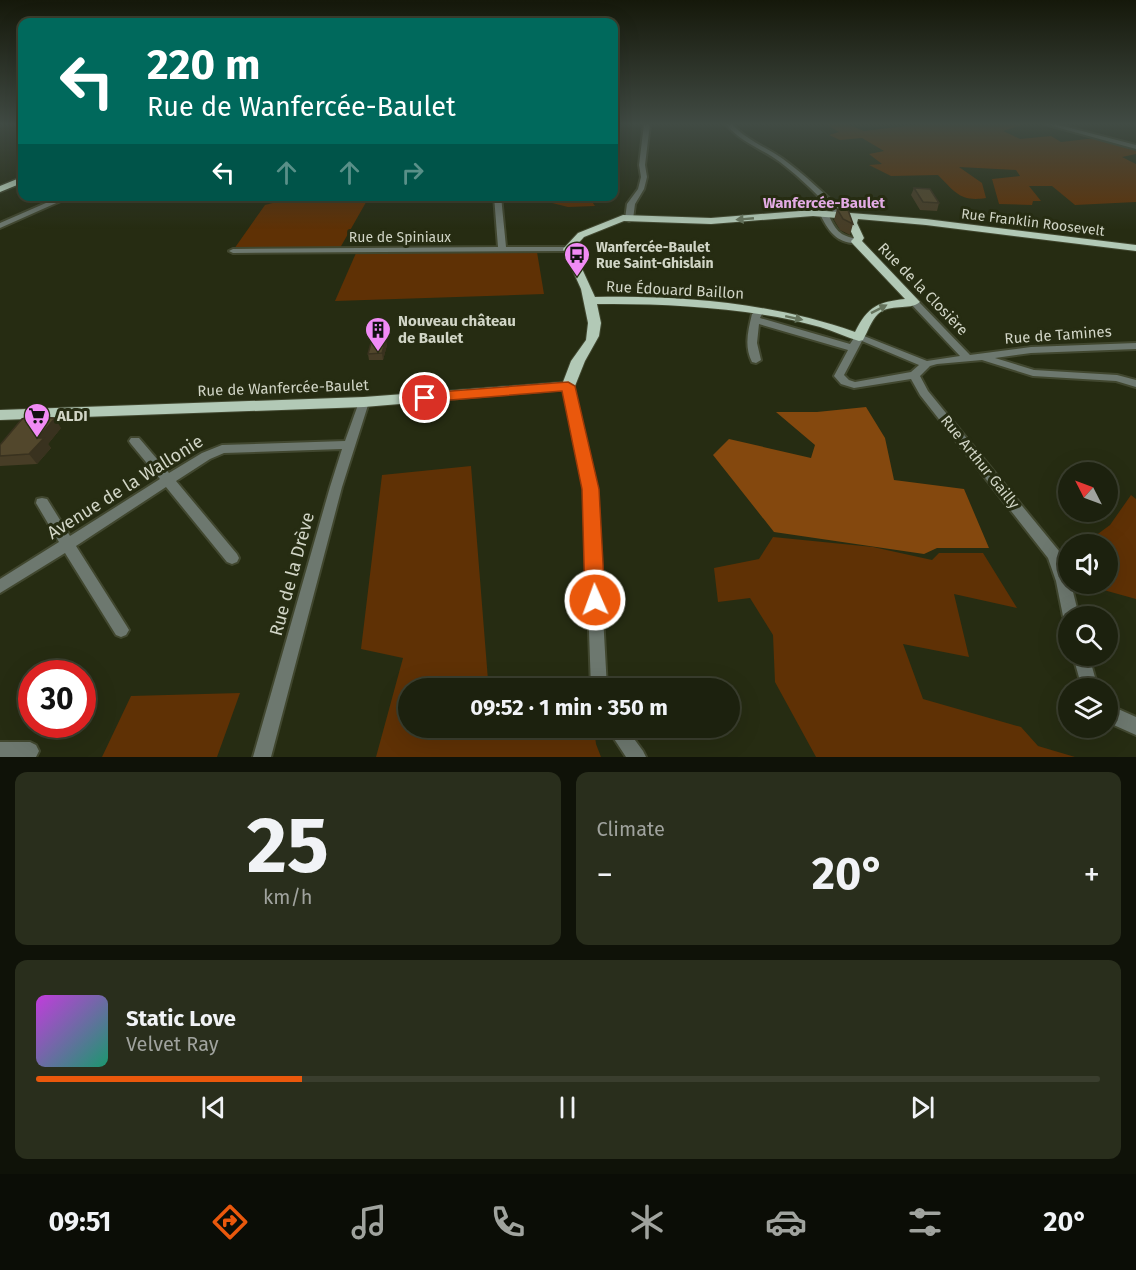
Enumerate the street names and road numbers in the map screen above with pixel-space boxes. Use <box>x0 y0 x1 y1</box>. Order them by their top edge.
street label: Rue Franklin Roosevelt <box>960 205 1107 240</box>
street label: Rue de Spiniaux <box>349 229 451 246</box>
street label: Rue de la Closière <box>874 239 972 339</box>
street label: Rue Édouard Baillon <box>605 277 745 303</box>
street label: Rue de Tamines <box>1004 322 1112 348</box>
street label: Rue de Wanfercée-Baulet <box>197 376 370 400</box>
street label: Rue Arthur Gailly <box>937 412 1024 513</box>
street label: Avenue de la Wallonie <box>43 430 207 544</box>
street label: Rue de la Drève <box>265 510 319 638</box>

